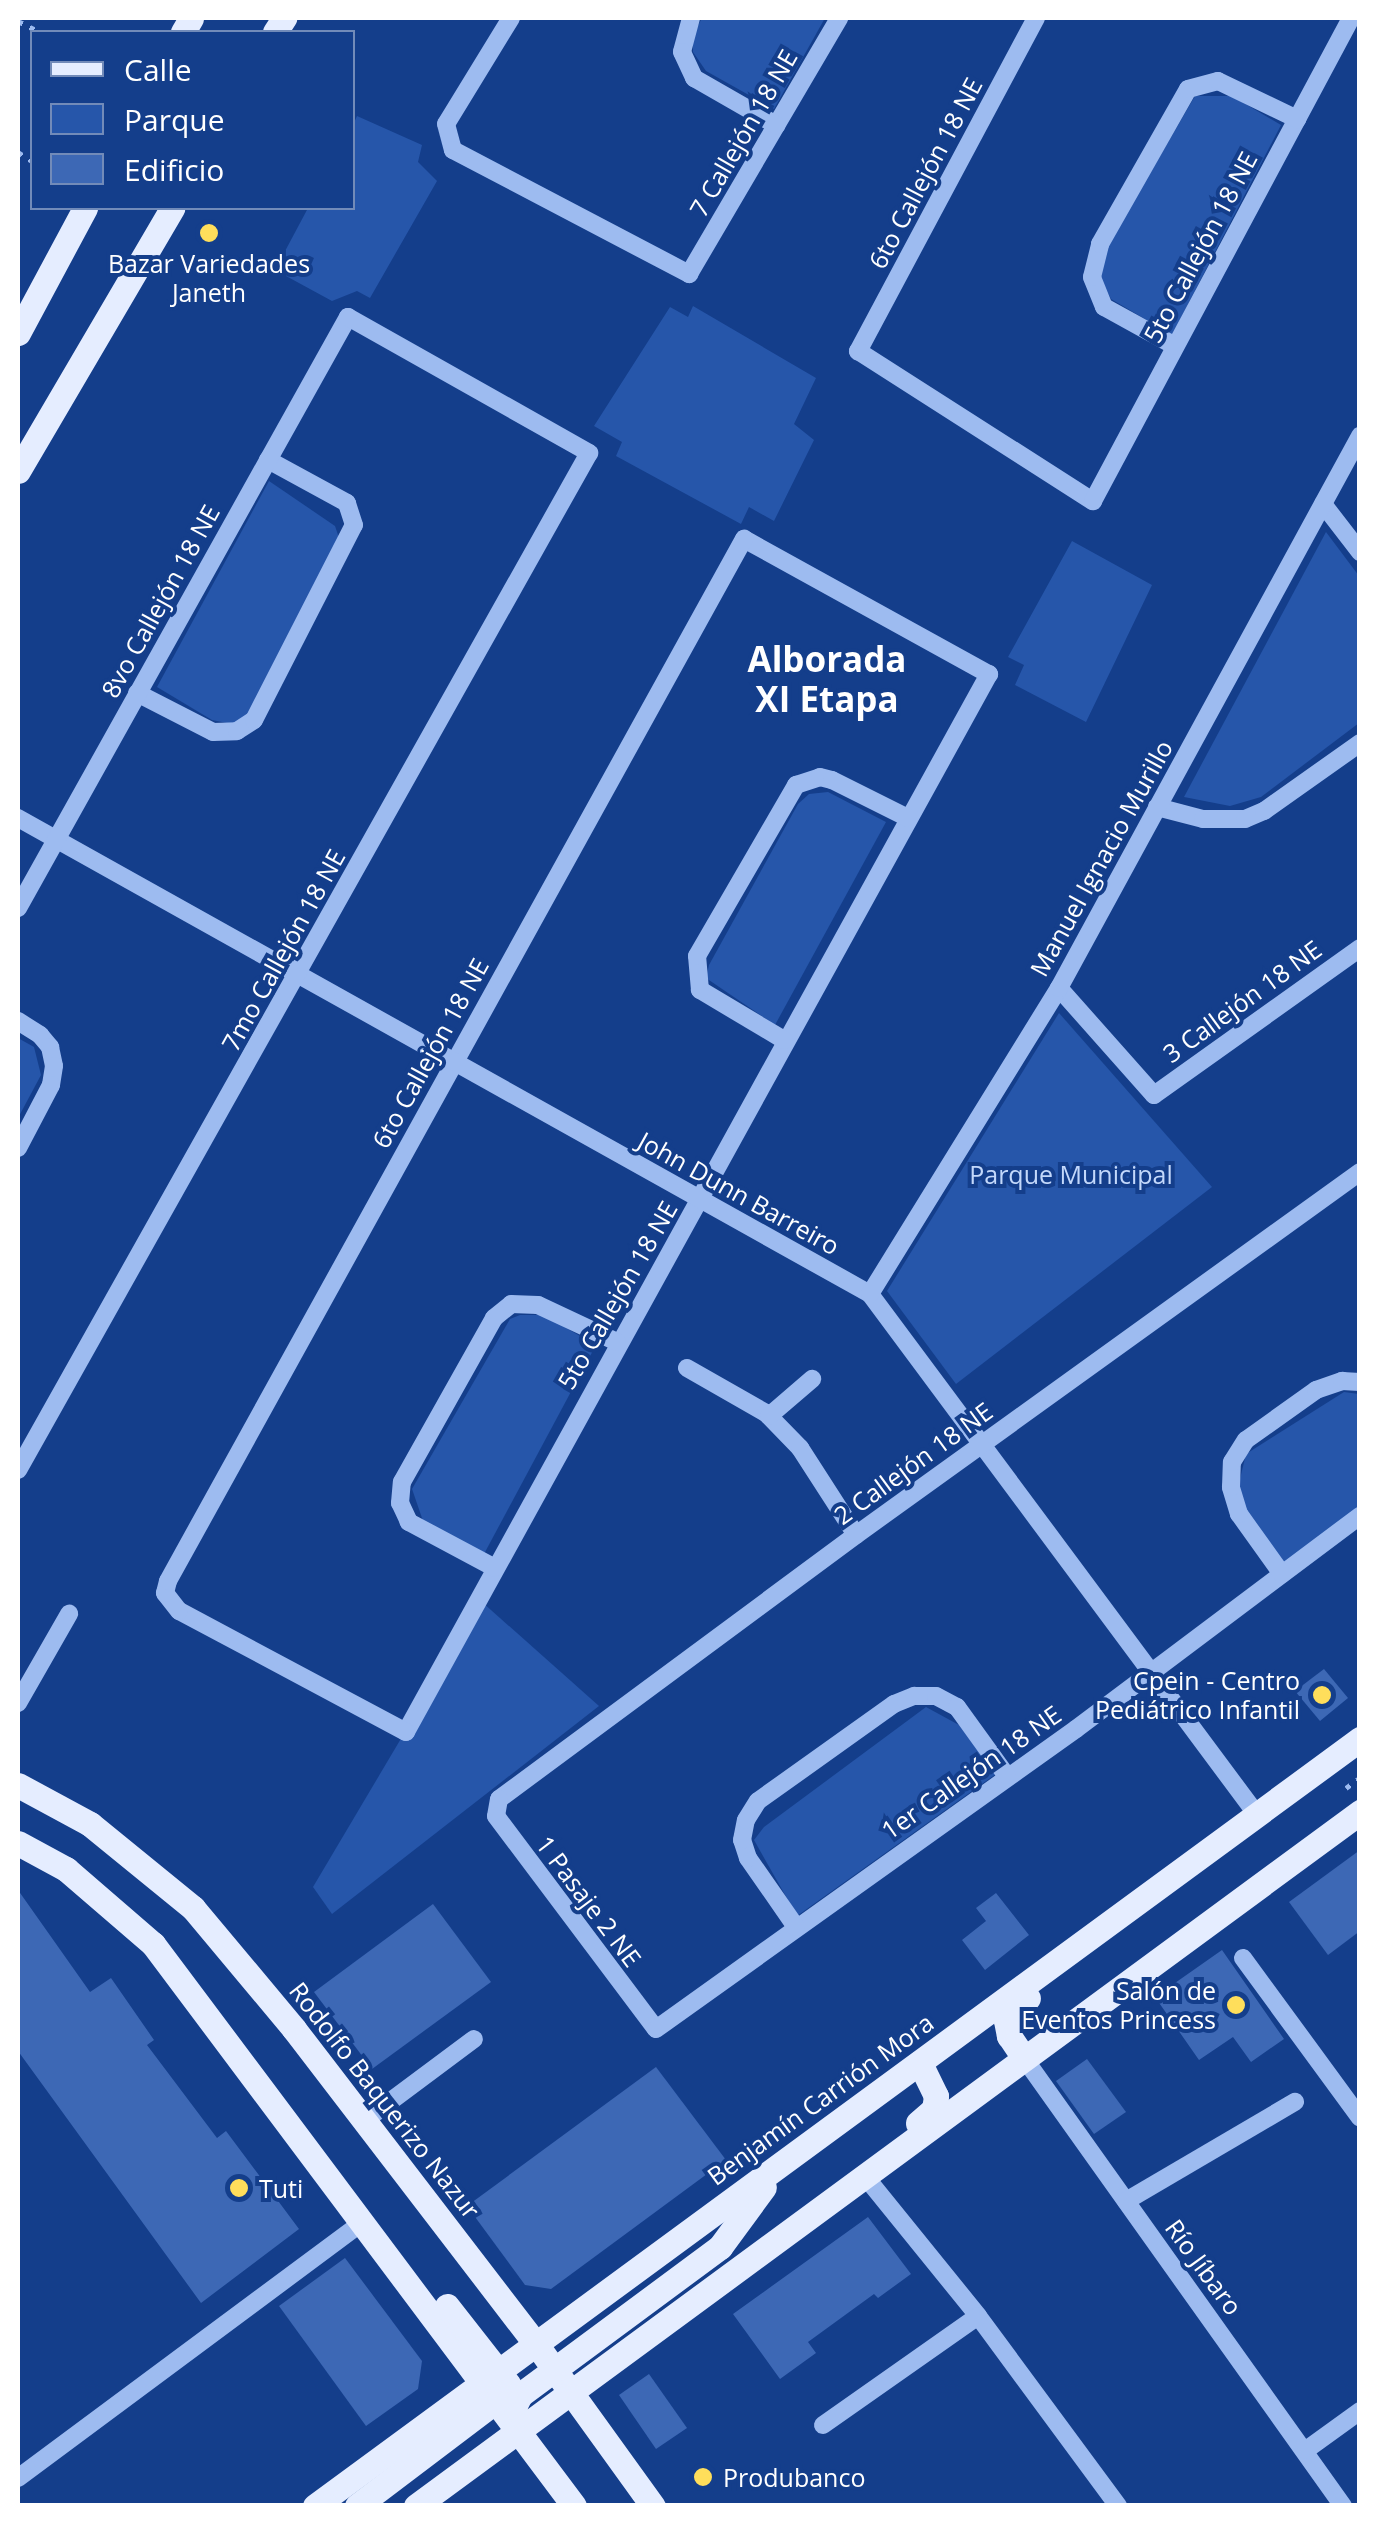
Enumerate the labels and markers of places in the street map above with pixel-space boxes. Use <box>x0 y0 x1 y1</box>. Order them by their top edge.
marker: Bazar Variedades Janeth <box>198 222 220 244</box>
place label: Bazar Variedades Janeth <box>108 249 310 308</box>
place label: Cpein - Centro Pediátrico Infantil <box>1095 1666 1300 1725</box>
marker: Cpein - Centro Pediátrico Infantil <box>1309 1682 1335 1708</box>
place label: Salón de Eventos Princess <box>1021 1976 1216 2035</box>
marker: Salón de Eventos Princess <box>1225 1994 1247 2016</box>
place label: Tuti <box>259 2173 303 2203</box>
marker: Tuti <box>228 2177 250 2199</box>
place label: Produbanco <box>723 2462 865 2492</box>
marker: Produbanco <box>692 2466 714 2488</box>

